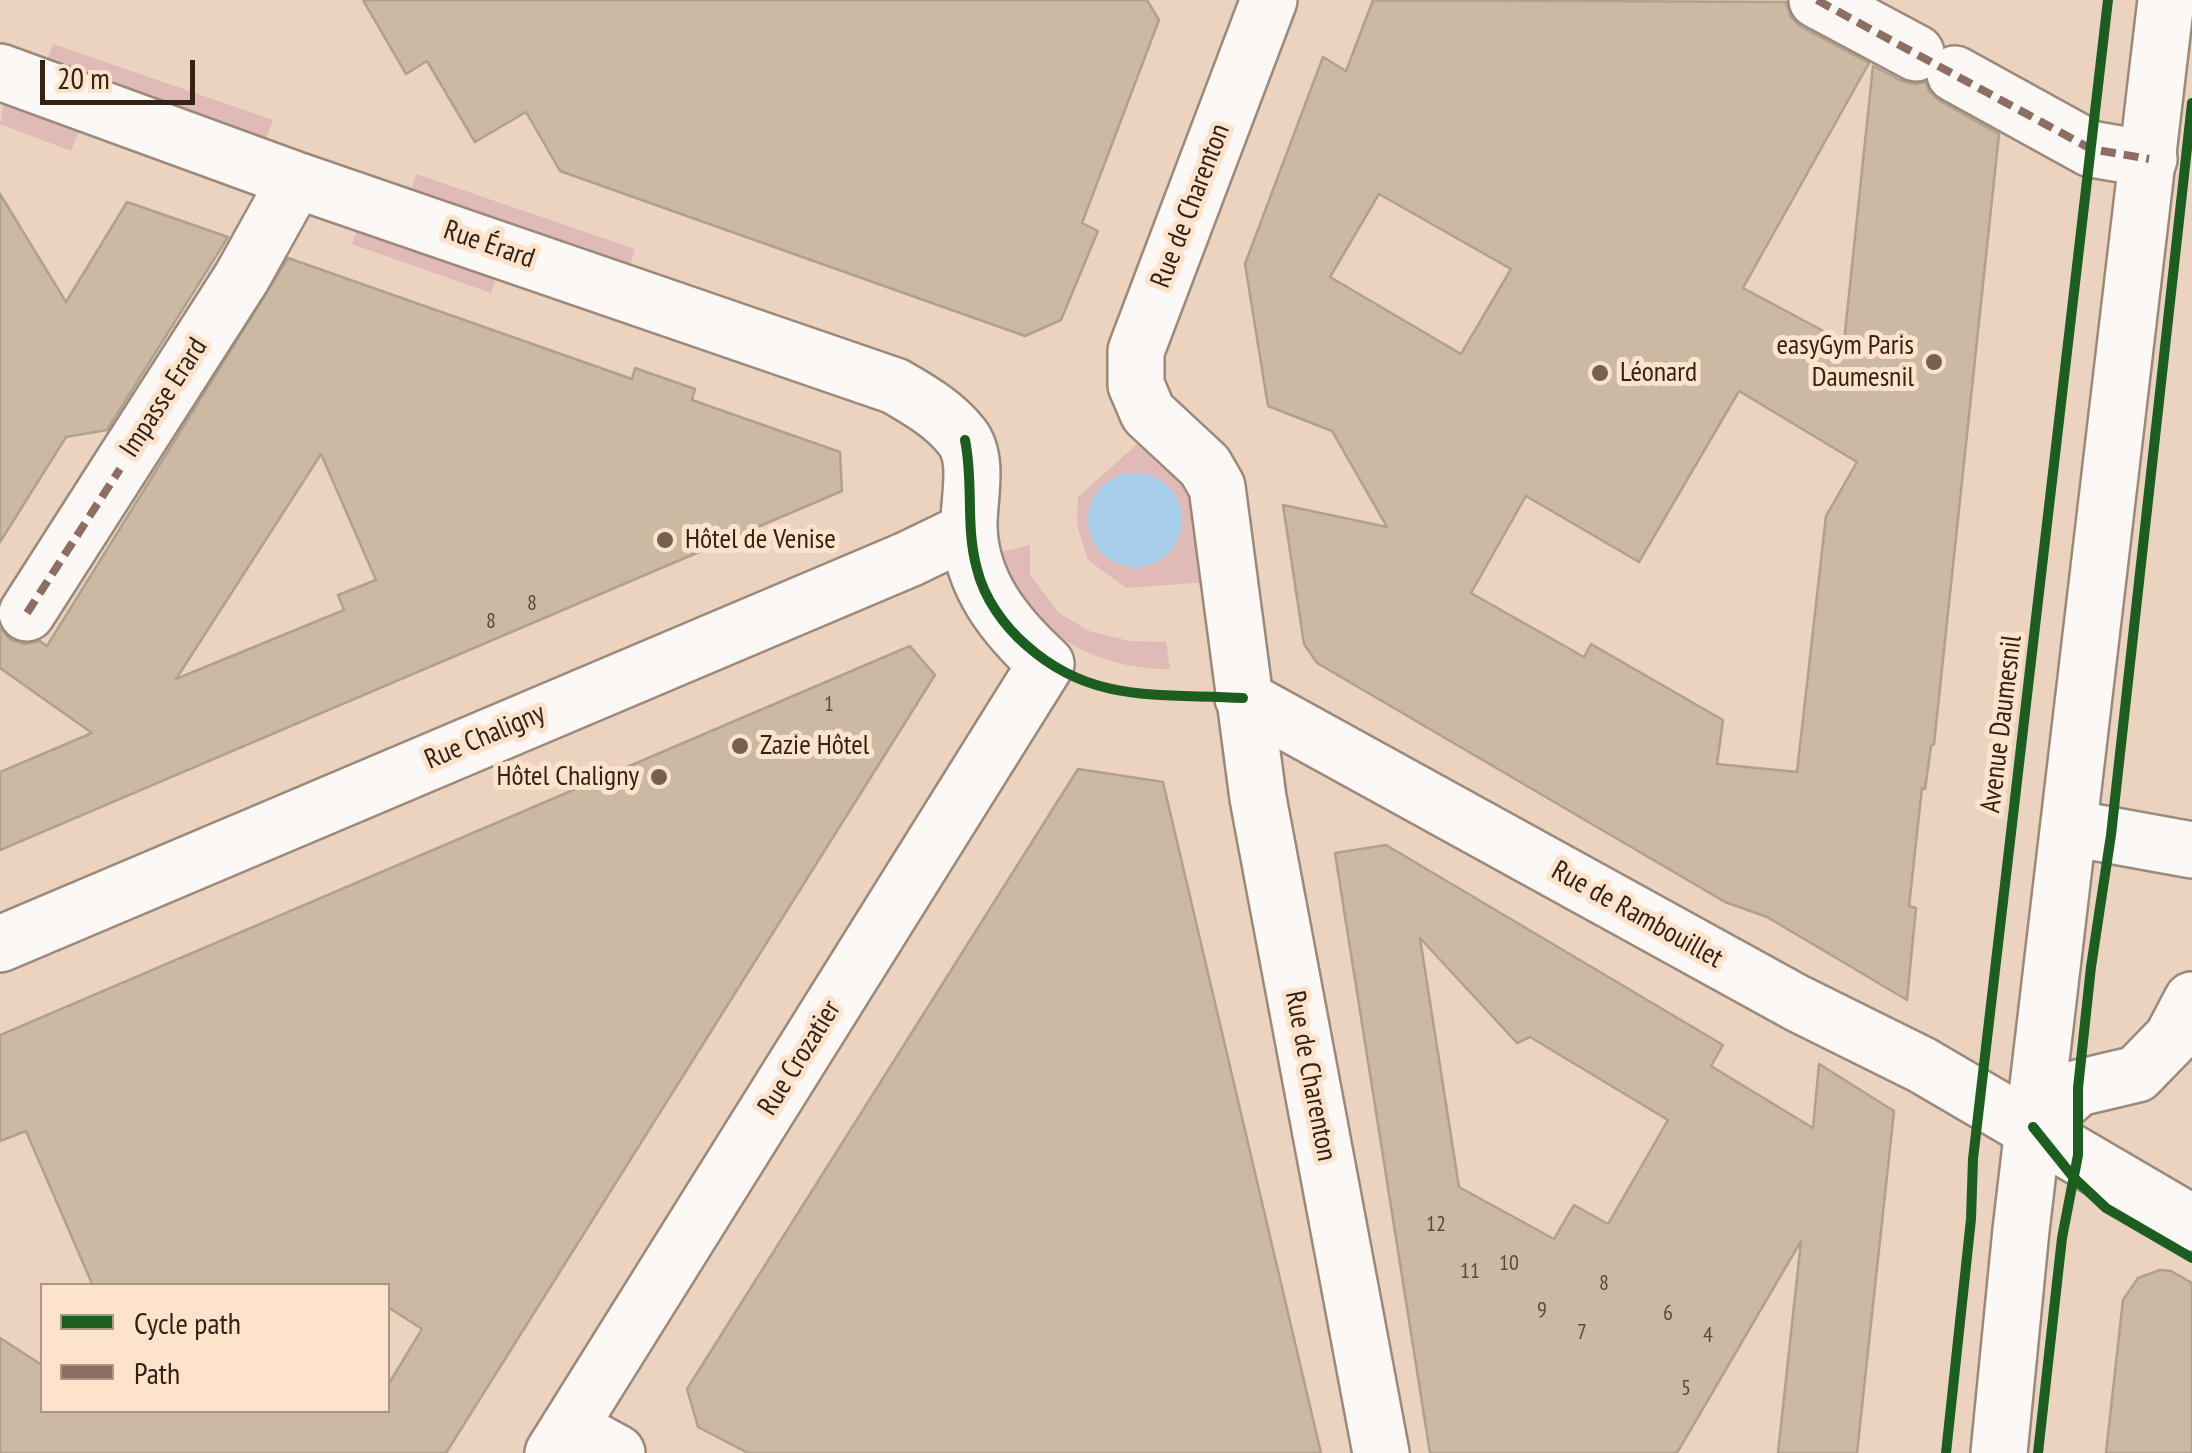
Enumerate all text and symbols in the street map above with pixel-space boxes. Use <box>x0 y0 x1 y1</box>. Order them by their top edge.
scale bar <box>45 40 200 102</box>
text: 20 m <box>57 58 110 97</box>
street label: Rue de Charenton <box>1144 119 1238 293</box>
street label: Rue Érard <box>439 214 539 276</box>
place label: easyGym Paris Daumesnil <box>1776 329 1914 395</box>
street label: Impasse Erard <box>113 332 215 464</box>
marker: easyGym Paris Daumesnil <box>1923 351 1945 373</box>
place label: Léonard <box>1620 356 1697 390</box>
marker: Léonard <box>1589 362 1611 384</box>
place label: Hôtel de Venise <box>685 523 836 557</box>
marker: Hôtel de Venise <box>654 529 676 551</box>
house number: 8 <box>527 591 537 617</box>
house number: 8 <box>486 609 496 635</box>
street label: Avenue Daumesnil <box>1974 633 2030 815</box>
house number: 1 <box>824 692 834 718</box>
street label: Rue Chaligny <box>420 697 550 777</box>
place label: Zazie Hôtel <box>760 729 869 763</box>
marker: Zazie Hôtel <box>729 735 751 757</box>
place label: Hôtel Chaligny <box>497 760 639 794</box>
marker: Hôtel Chaligny <box>648 766 670 788</box>
street label: Rue de Rambouillet <box>1546 854 1728 976</box>
street label: Rue de Charenton <box>1277 988 1343 1164</box>
street label: Rue Crozatier <box>751 994 849 1122</box>
house number: 12 <box>1426 1212 1446 1238</box>
house number: 10 <box>1499 1251 1519 1277</box>
house number: 11 <box>1460 1259 1480 1285</box>
house number: 8 <box>1599 1271 1609 1297</box>
legend <box>40 1283 390 1413</box>
house number: 9 <box>1537 1298 1547 1324</box>
house number: 6 <box>1663 1301 1673 1327</box>
text: Cycle path <box>134 1303 241 1342</box>
house number: 7 <box>1577 1320 1587 1346</box>
house number: 4 <box>1703 1323 1713 1349</box>
text: Path <box>134 1353 180 1392</box>
house number: 5 <box>1681 1376 1691 1402</box>

